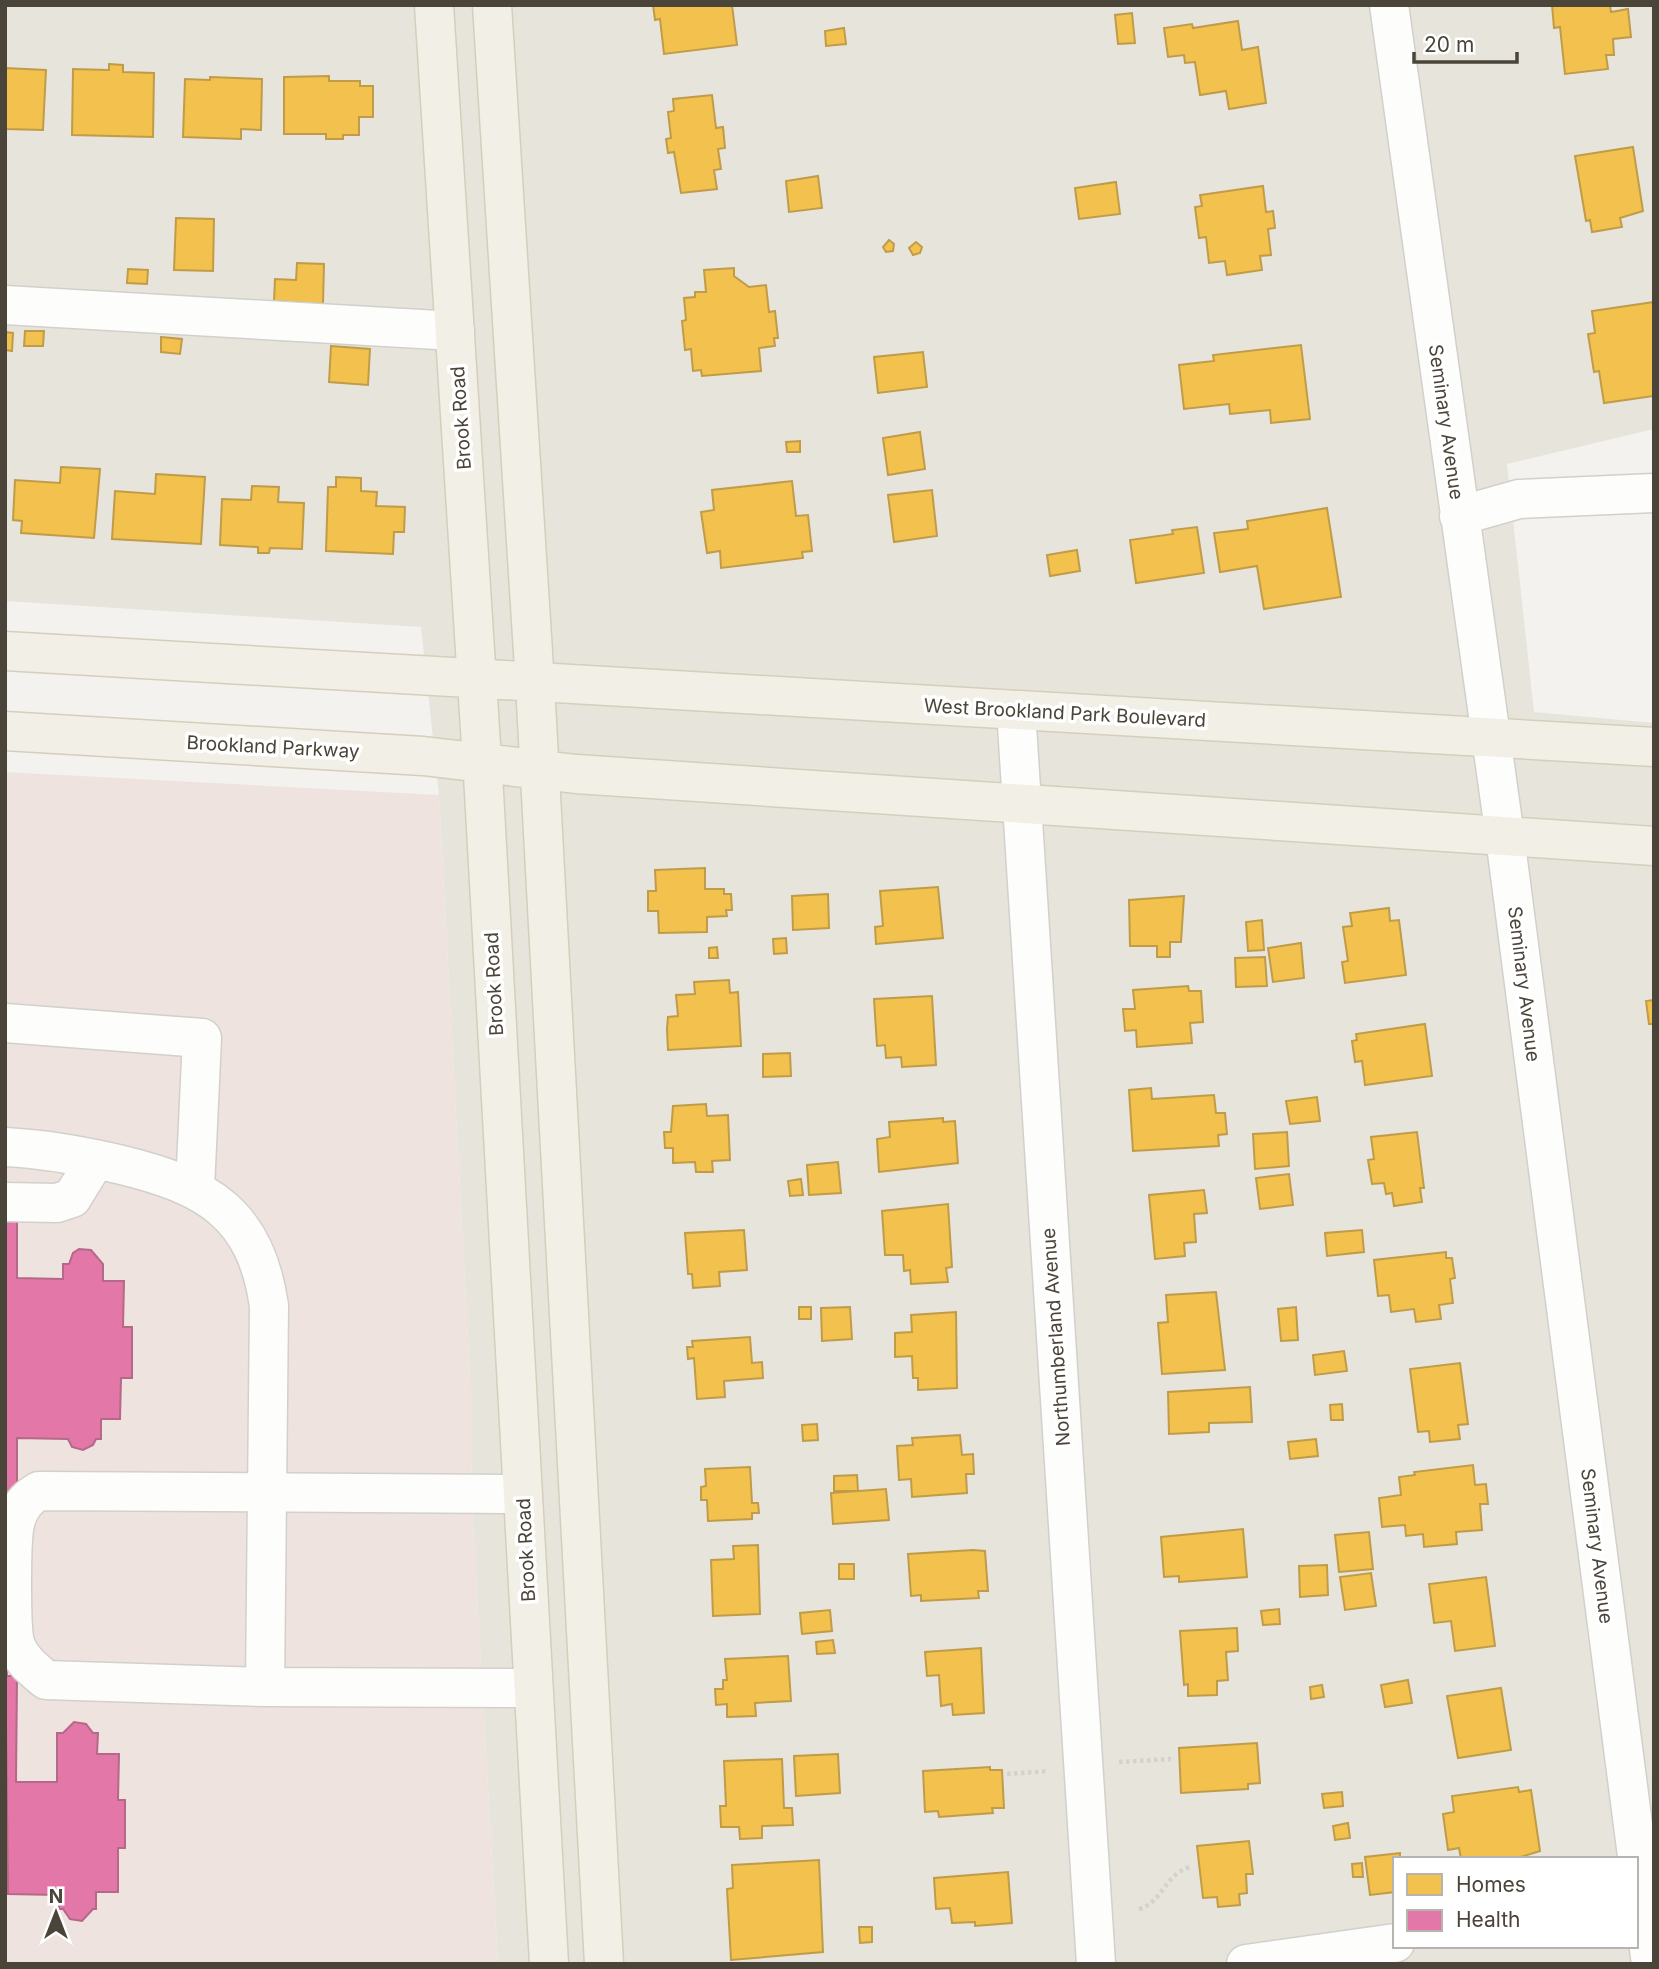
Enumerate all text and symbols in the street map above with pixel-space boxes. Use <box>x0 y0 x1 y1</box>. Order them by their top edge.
scale bar <box>1414 21 1517 65</box>
text: 20 m <box>1424 32 1474 57</box>
street label: Seminary Avenue <box>1424 343 1468 501</box>
street label: Brook Road <box>446 365 476 471</box>
street label: West Brookland Park Boulevard <box>923 694 1207 732</box>
street label: Brookland Parkway <box>186 731 360 763</box>
street label: Seminary Avenue <box>1503 905 1545 1063</box>
street label: Brook Road <box>480 932 508 1036</box>
street label: Northumberland Avenue <box>1037 1227 1075 1447</box>
street label: Seminary Avenue <box>1576 1467 1618 1625</box>
street label: Brook Road <box>512 1498 540 1602</box>
legend <box>1393 1857 1638 1948</box>
text: Homes <box>1456 1872 1526 1897</box>
north arrow <box>21 1878 91 1948</box>
text: N <box>49 1885 63 1908</box>
text: Health <box>1456 1907 1521 1932</box>

